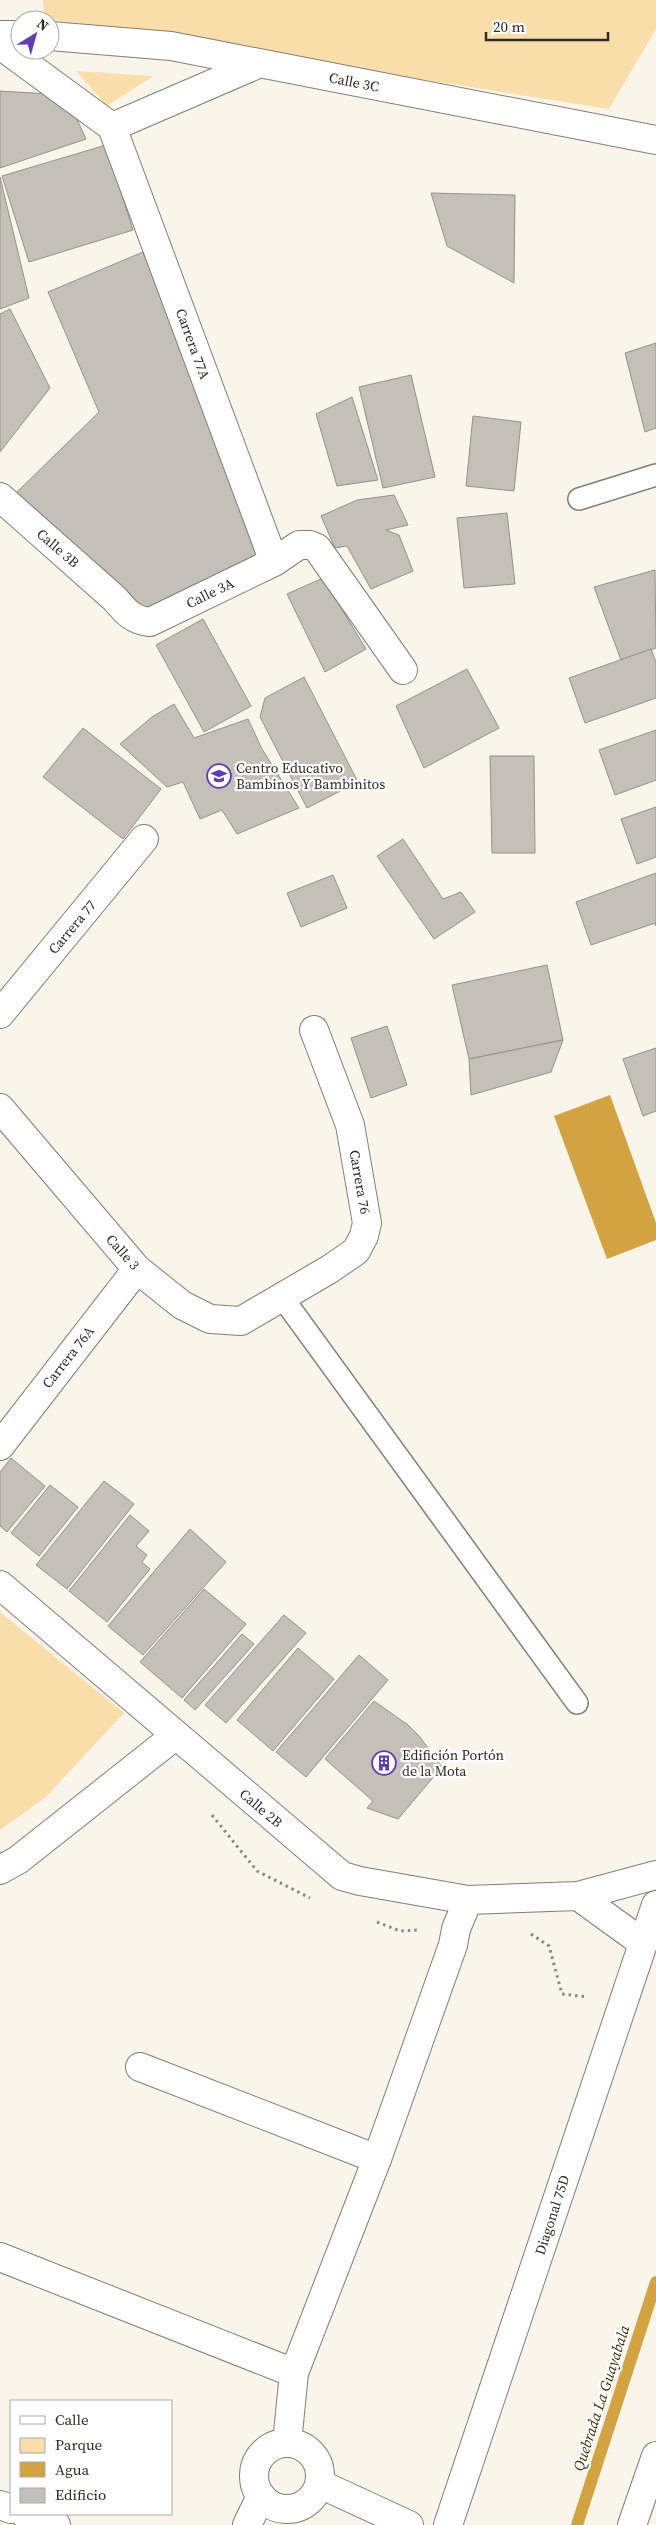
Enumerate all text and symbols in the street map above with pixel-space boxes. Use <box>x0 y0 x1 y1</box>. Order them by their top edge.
north arrow <box>10 10 60 60</box>
scale bar <box>486 10 608 42</box>
text: N <box>33 14 53 36</box>
text: 20 m <box>493 16 525 37</box>
street label: Calle 3C <box>327 67 381 97</box>
street label: Carrera 77A <box>171 306 215 383</box>
street label: Calle 3B <box>32 524 84 572</box>
street label: Calle 3A <box>183 573 238 613</box>
place label: Centro Educativo Bambinos Y Bambinitos <box>236 758 385 794</box>
school or university icon: Centro Educativo Bambinos Y Bambinitos <box>206 763 232 789</box>
street label: Carrera 77 <box>43 896 101 958</box>
street label: Carrera 76 <box>345 1148 375 1216</box>
street label: Calle 3 <box>102 1230 144 1274</box>
street label: Carrera 76A <box>37 1321 99 1392</box>
place label: Edifición Portón de la Mota <box>402 1745 505 1781</box>
building icon: Edifición Portón de la Mota <box>371 1750 397 1776</box>
street label: Calle 2B <box>235 1784 287 1832</box>
street label: Diagonal 75D <box>530 2172 574 2258</box>
water label: Quebrada La Guayabala <box>568 2322 635 2474</box>
legend <box>10 2400 172 2515</box>
text: Calle <box>55 2409 89 2430</box>
text: Parque <box>55 2434 103 2455</box>
text: Agua <box>55 2459 89 2480</box>
text: Edificio <box>55 2484 106 2505</box>

